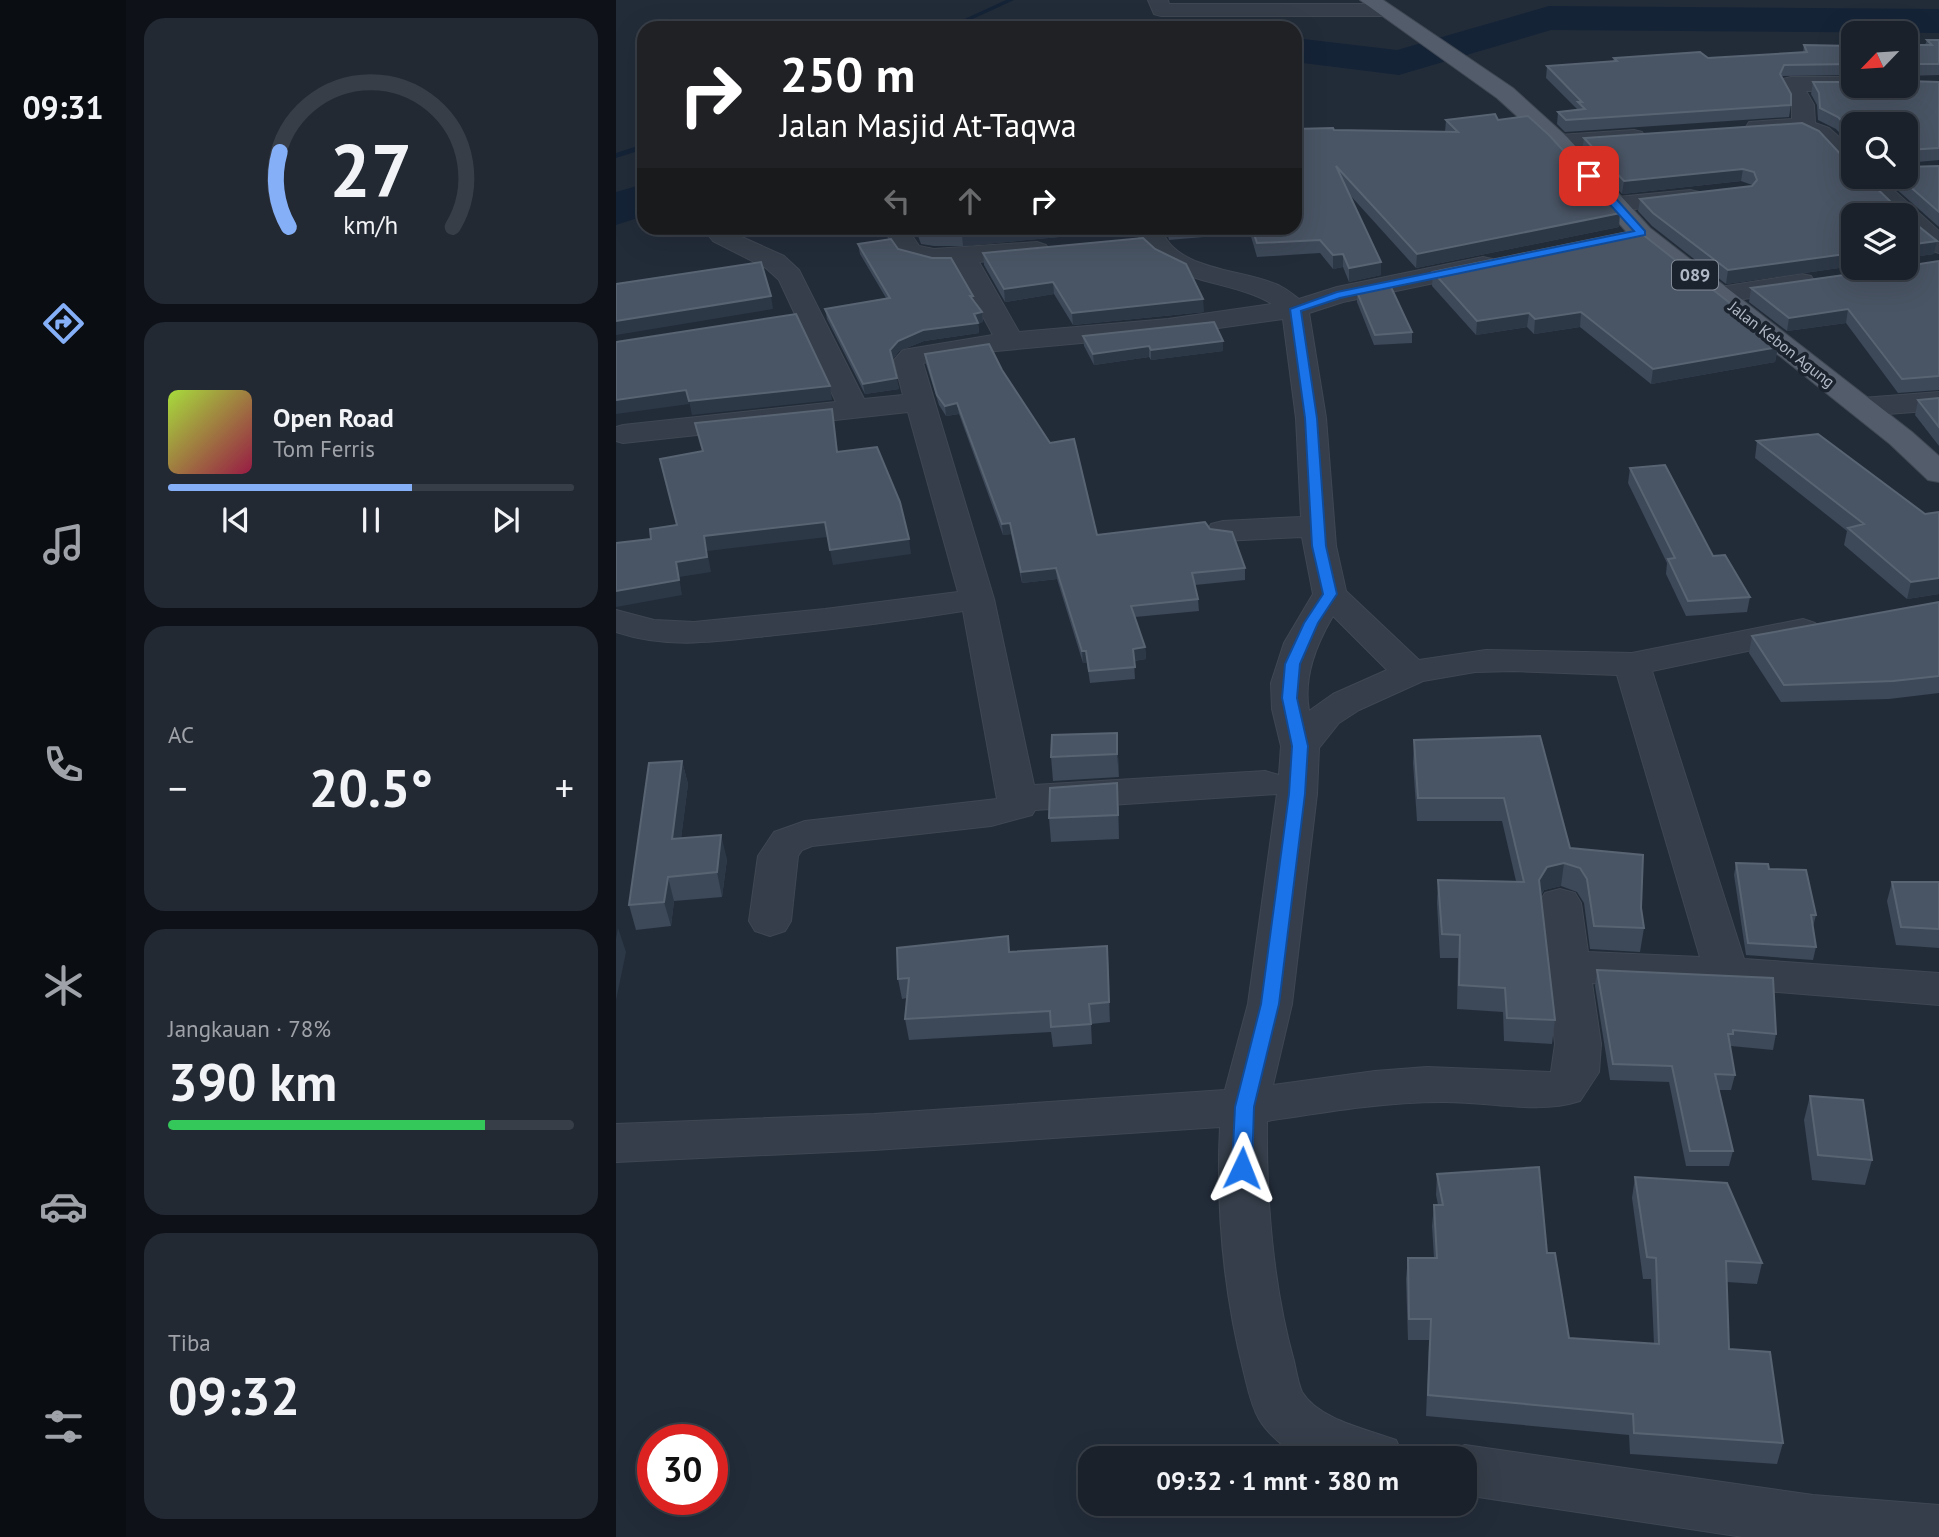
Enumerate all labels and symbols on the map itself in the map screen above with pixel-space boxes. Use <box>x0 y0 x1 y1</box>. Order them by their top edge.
north arrow <box>1841 21 1918 98</box>
pin <box>1559 146 1619 206</box>
road number: 089 <box>1672 260 1718 290</box>
street label: Jalan Kebon Agung <box>1724 296 1839 392</box>
position arrow <box>1205 1131 1279 1205</box>
speed limit sign: 30 <box>637 1424 728 1515</box>

